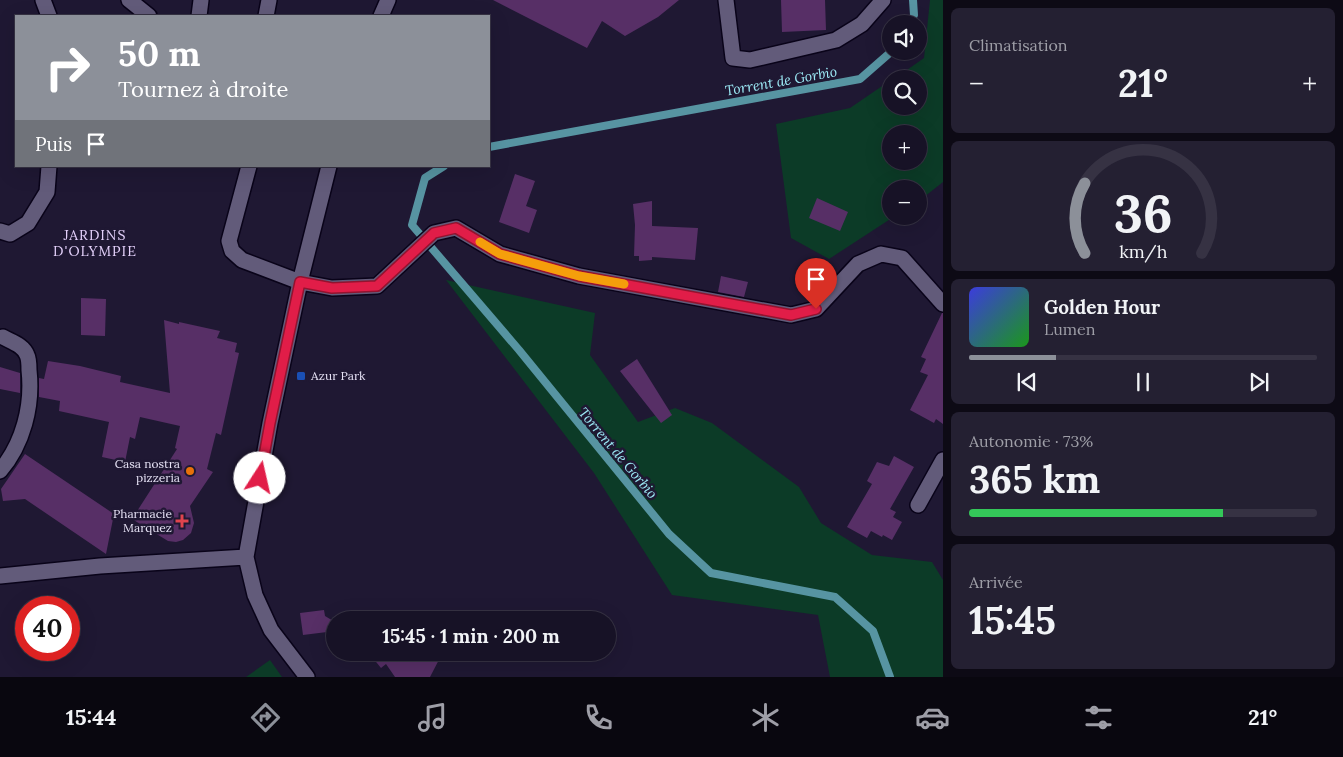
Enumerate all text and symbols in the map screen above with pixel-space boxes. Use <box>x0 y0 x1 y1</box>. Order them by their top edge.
map controls <box>882 15 927 225</box>
button: sound <box>882 15 927 60</box>
text: 50 m <box>118 31 201 76</box>
icon: right <box>35 35 100 100</box>
text: Climatisation <box>969 35 1067 55</box>
text: 21° <box>1118 59 1168 107</box>
water label: Torrent de Gorbio <box>724 62 838 100</box>
text: − <box>969 66 984 102</box>
text: + <box>1302 66 1317 102</box>
button: search <box>882 70 927 115</box>
text: Tournez à droite <box>118 75 288 103</box>
button: + <box>882 125 927 170</box>
icon: arrive <box>82 130 110 158</box>
text: Puis <box>35 132 72 156</box>
button: − <box>882 180 927 225</box>
text: 36 <box>1113 180 1173 246</box>
district label: JARDINS D'OLYMPIE <box>53 226 137 260</box>
text: km/h <box>1119 240 1167 263</box>
pin <box>795 258 837 309</box>
icon: arrive <box>802 265 830 293</box>
text: Golden Hour <box>1044 295 1160 319</box>
text: Lumen <box>1044 319 1096 339</box>
place label: Azur Park <box>310 368 366 383</box>
icon: previous <box>1013 368 1041 396</box>
icon: pause <box>1129 368 1157 396</box>
icon: next <box>1245 368 1273 396</box>
marker: Azur Park <box>295 370 307 382</box>
water label: Torrent de Gorbio <box>575 404 661 502</box>
text: Autonomie · 73% <box>969 431 1093 451</box>
position arrow <box>233 451 285 503</box>
text: 365 km <box>969 455 1100 503</box>
place label: Casa nostra pizzeria <box>115 456 180 485</box>
marker: Casa nostra pizzeria <box>184 465 196 477</box>
place label: Pharmacie Marquez <box>113 506 172 535</box>
marker: Pharmacie Marquez <box>176 515 188 527</box>
text: Arrivée <box>969 572 1023 592</box>
speed limit sign: 40 <box>15 596 80 661</box>
text: 15:45 <box>969 596 1056 644</box>
text: 15:45 · 1 min · 200 m <box>382 624 560 648</box>
icon: directions <box>248 700 283 735</box>
icon: music <box>415 700 450 735</box>
icon: phone <box>581 700 616 735</box>
icon: climate <box>748 700 783 735</box>
icon: car <box>915 700 950 735</box>
icon: filters <box>1081 700 1116 735</box>
text: 15:44 <box>66 703 116 731</box>
text: 21° <box>1248 703 1277 731</box>

